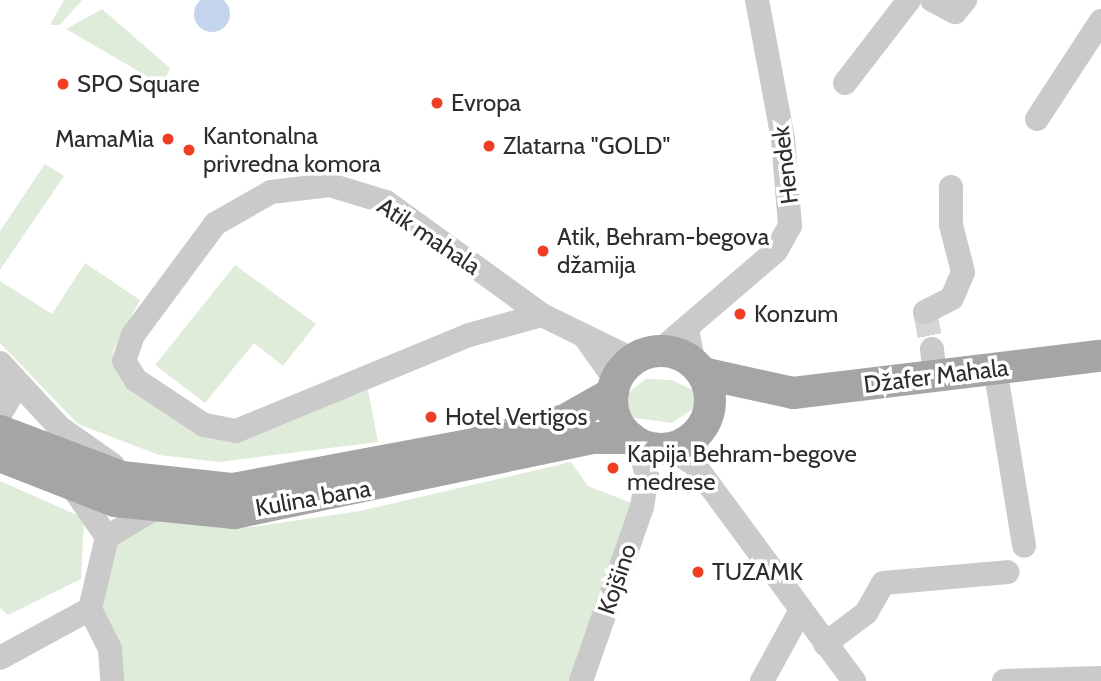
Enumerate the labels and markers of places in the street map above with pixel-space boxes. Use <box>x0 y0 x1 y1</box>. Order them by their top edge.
place label: SPO Square <box>77 70 200 98</box>
marker: SPO Square <box>55 76 71 92</box>
place label: Evropa <box>451 89 521 117</box>
marker: Evropa <box>429 95 445 111</box>
place label: Kantonalna privredna komora <box>203 122 381 178</box>
place label: MamaMia <box>55 125 154 153</box>
marker: MamaMia <box>160 131 176 147</box>
place label: Zlatarna "GOLD" <box>503 132 670 160</box>
marker: Zlatarna "GOLD" <box>481 138 497 154</box>
marker: Kantonalna privredna komora <box>181 142 197 158</box>
place label: Atik, Behram-begova džamija <box>557 223 769 279</box>
marker: Atik, Behram-begova džamija <box>535 243 551 259</box>
place label: Konzum <box>754 300 838 328</box>
marker: Konzum <box>732 306 748 322</box>
place label: Hotel Vertigos <box>445 403 587 431</box>
marker: Hotel Vertigos <box>423 409 439 425</box>
place label: Kapija Behram-begove medrese <box>627 440 857 496</box>
marker: Kapija Behram-begove medrese <box>605 460 621 476</box>
place label: TUZAMK <box>712 558 803 586</box>
marker: TUZAMK <box>690 564 706 580</box>

